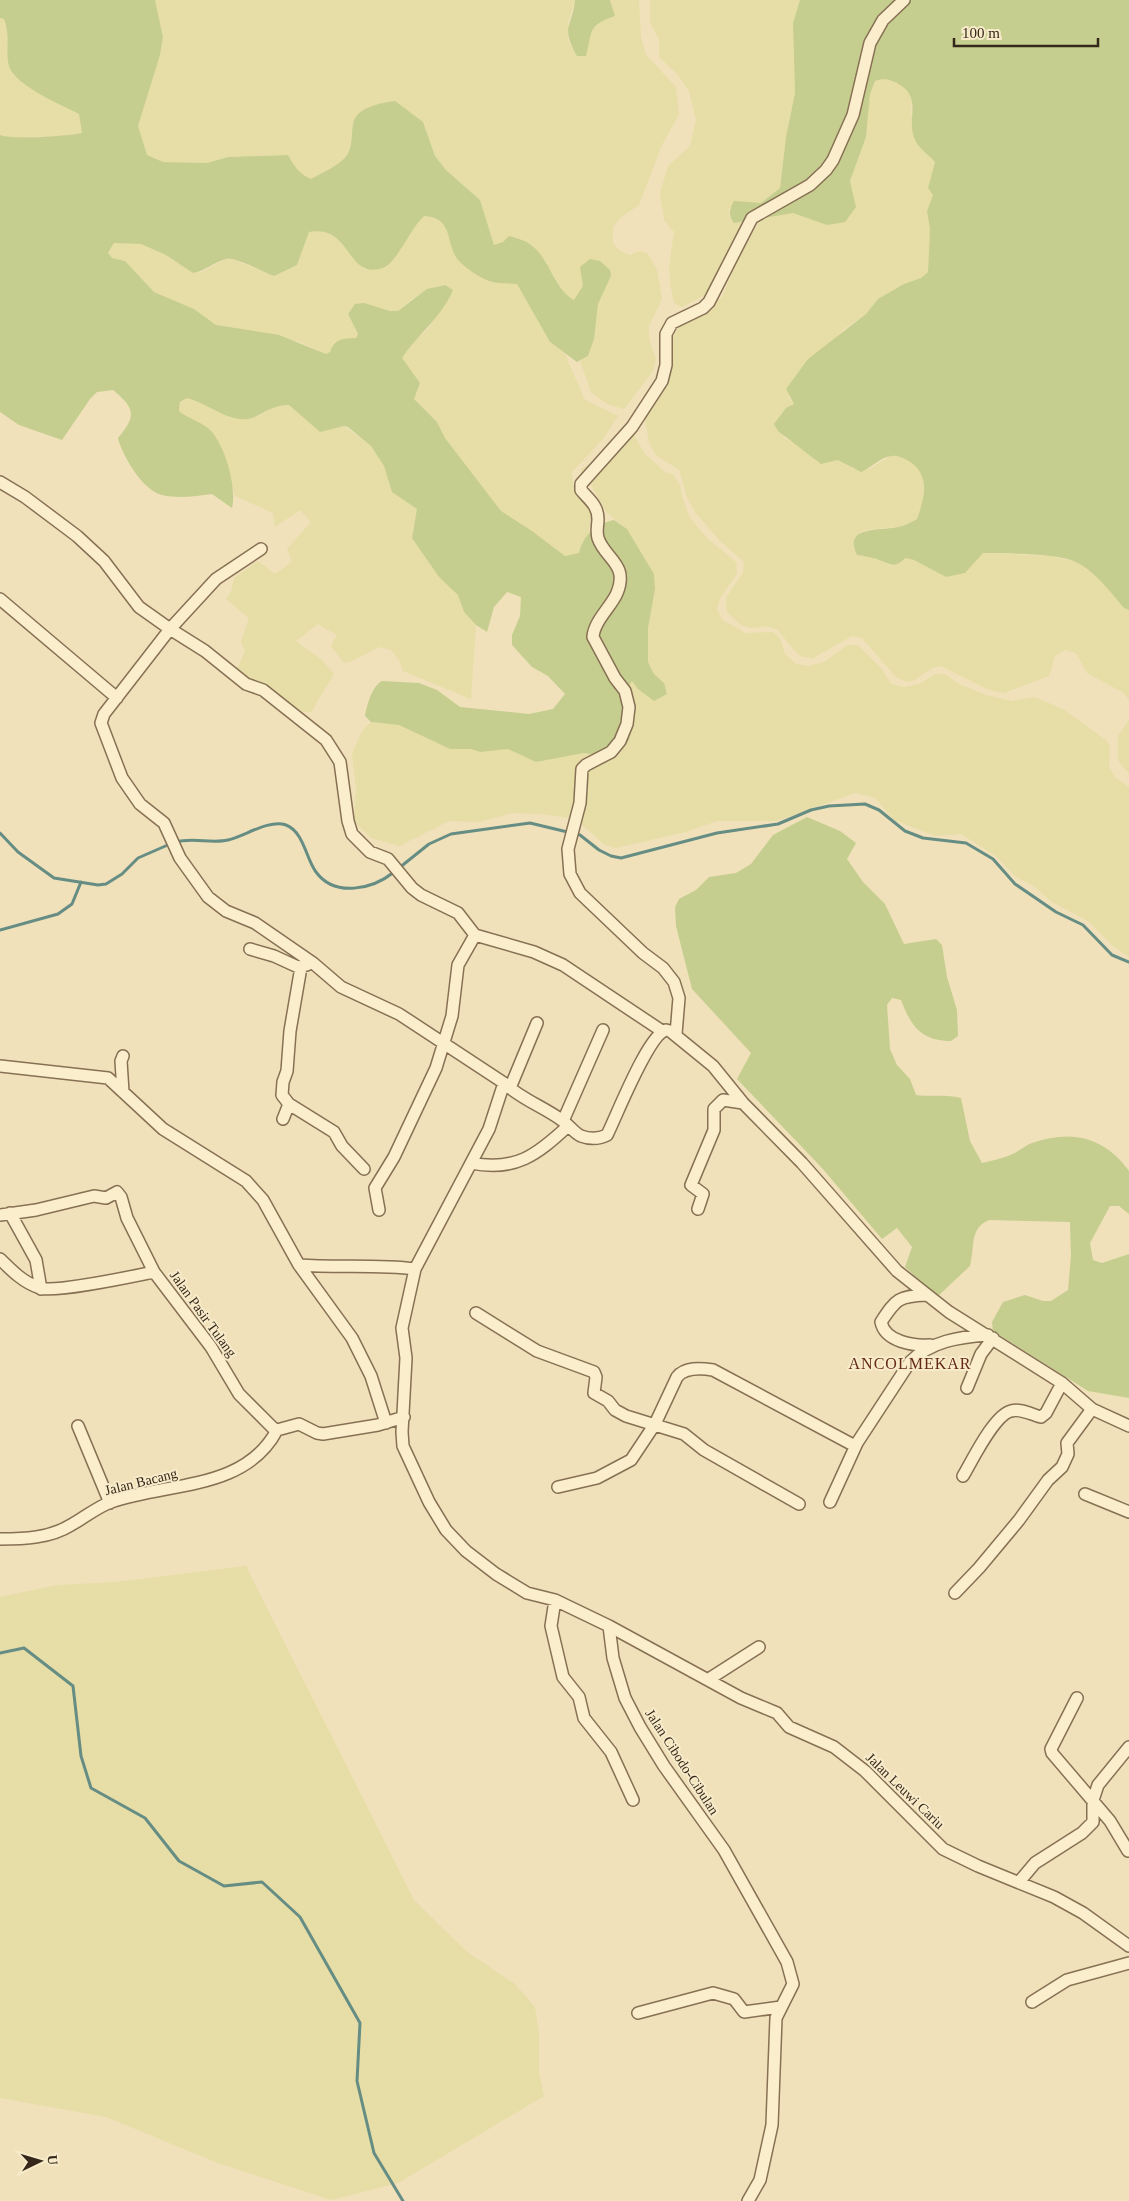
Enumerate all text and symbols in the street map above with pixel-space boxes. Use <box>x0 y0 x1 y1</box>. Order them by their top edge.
scale bar <box>954 15 1098 47</box>
text: 100 m <box>962 25 1000 41</box>
street label: Jalan Pasir Tulang <box>167 1268 239 1360</box>
district label: ANCOLMEKAR <box>849 1355 971 1372</box>
street label: Jalan Bacang <box>103 1466 179 1498</box>
street label: Jalan Cibodo-Cibulan <box>642 1707 722 1817</box>
street label: Jalan Leuwi Cariu <box>863 1750 947 1832</box>
north arrow <box>15 2136 65 2186</box>
text: U <box>45 2154 60 2166</box>

